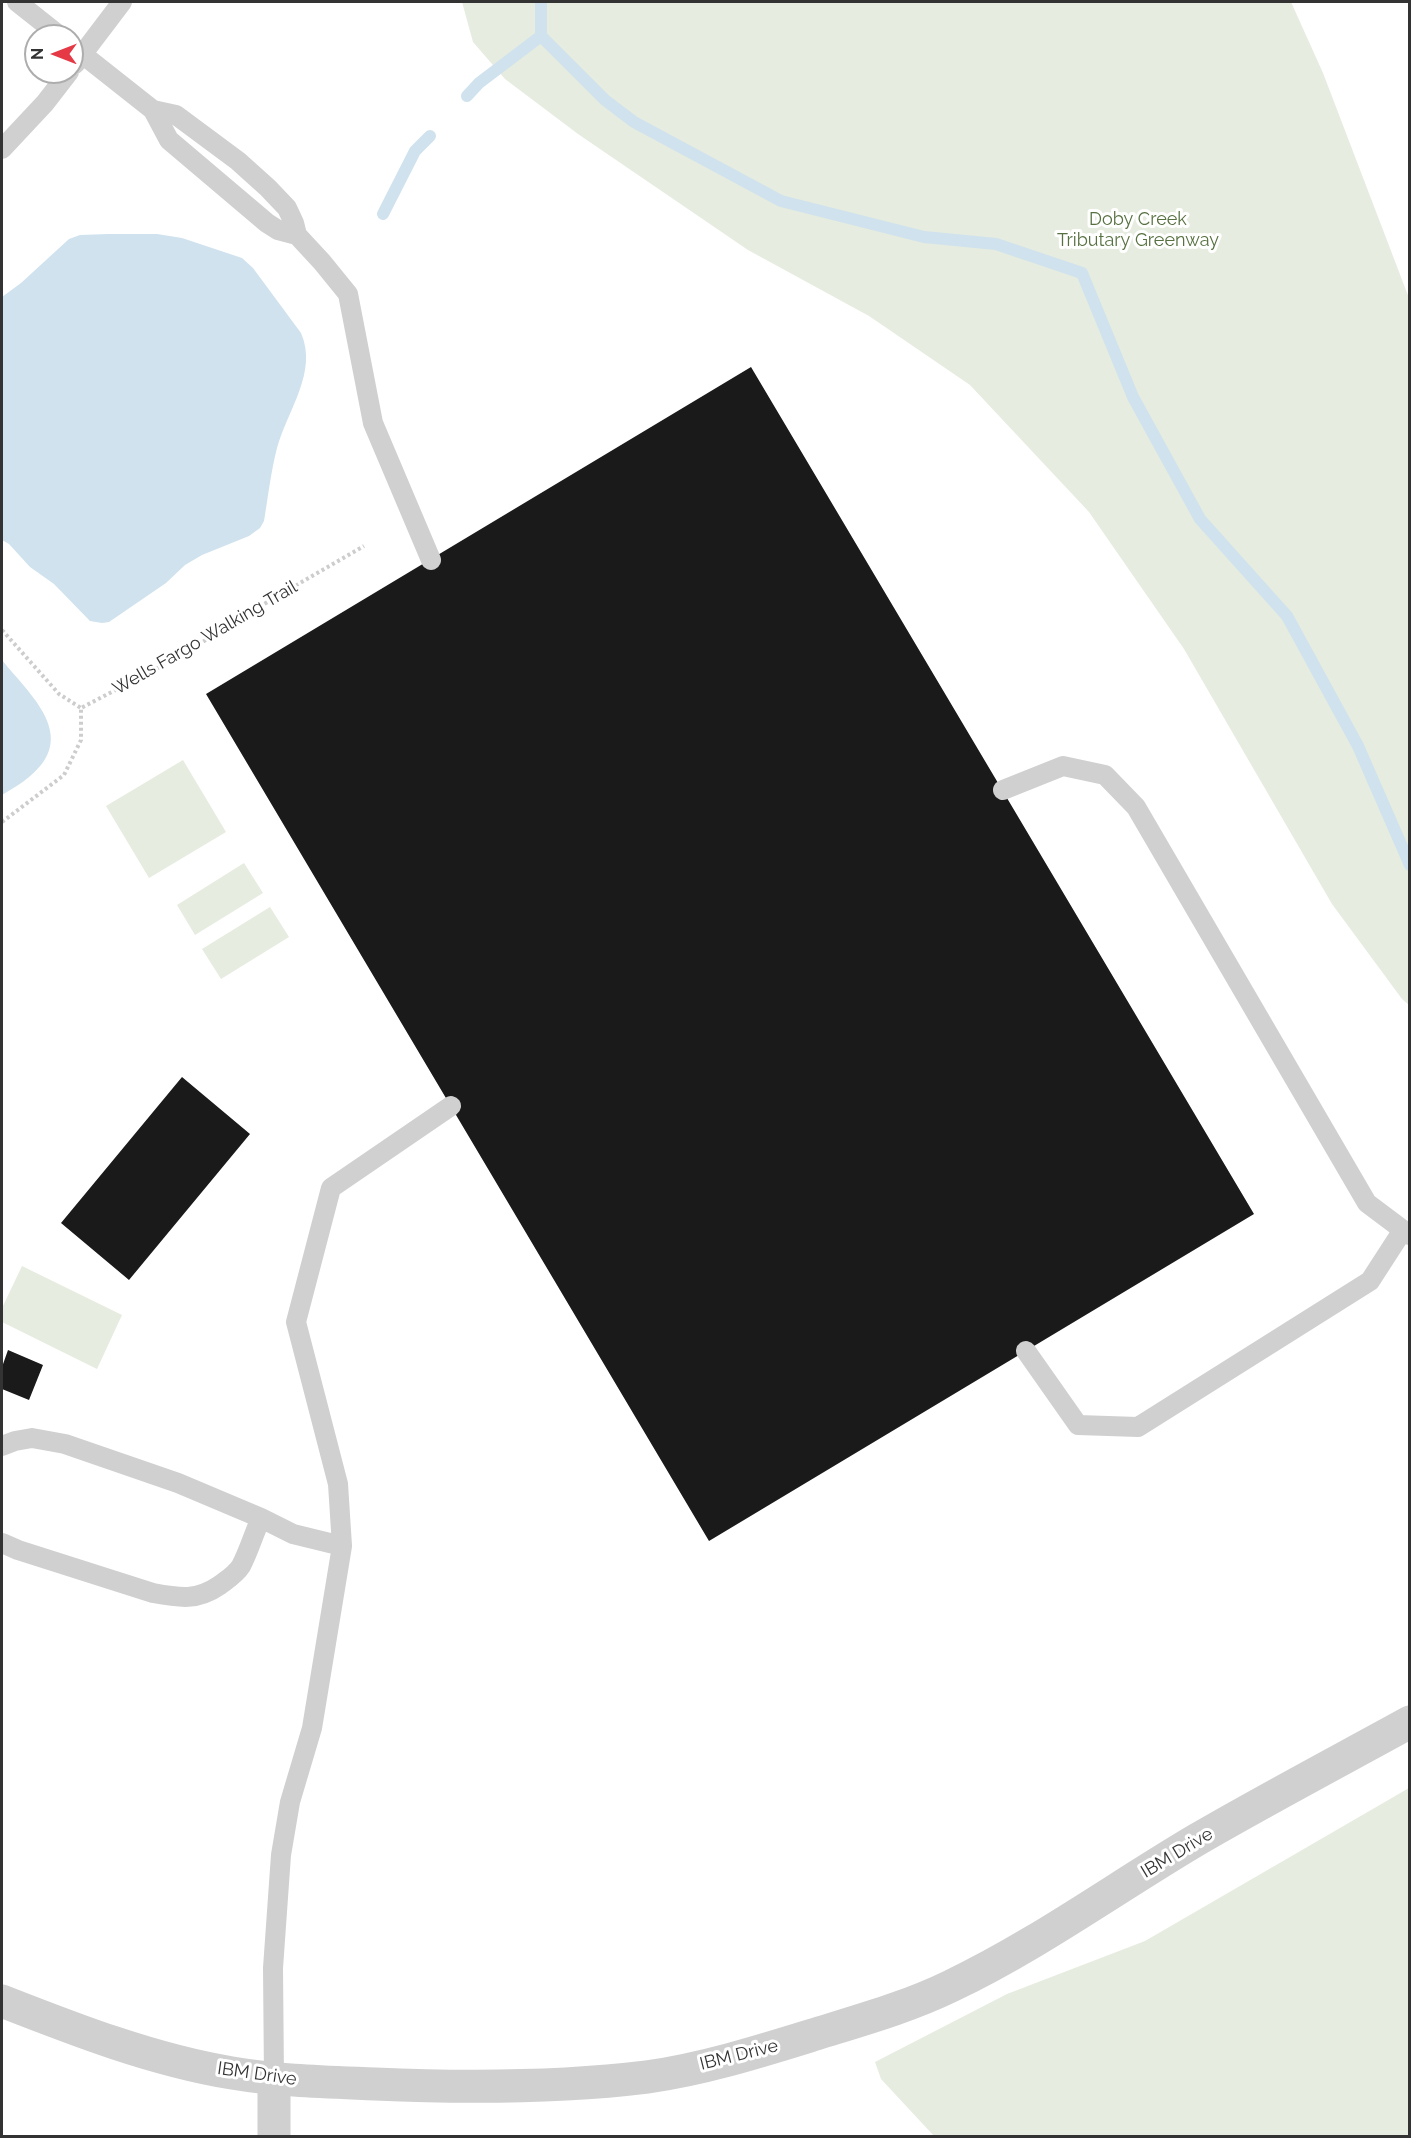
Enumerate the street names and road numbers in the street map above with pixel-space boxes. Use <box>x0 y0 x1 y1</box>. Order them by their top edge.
street label: Wells Fargo Walking Trail <box>109 576 301 700</box>
street label: IBM Drive <box>1137 1823 1217 1883</box>
street label: IBM Drive <box>698 2035 780 2075</box>
street label: IBM Drive <box>216 2058 298 2090</box>

